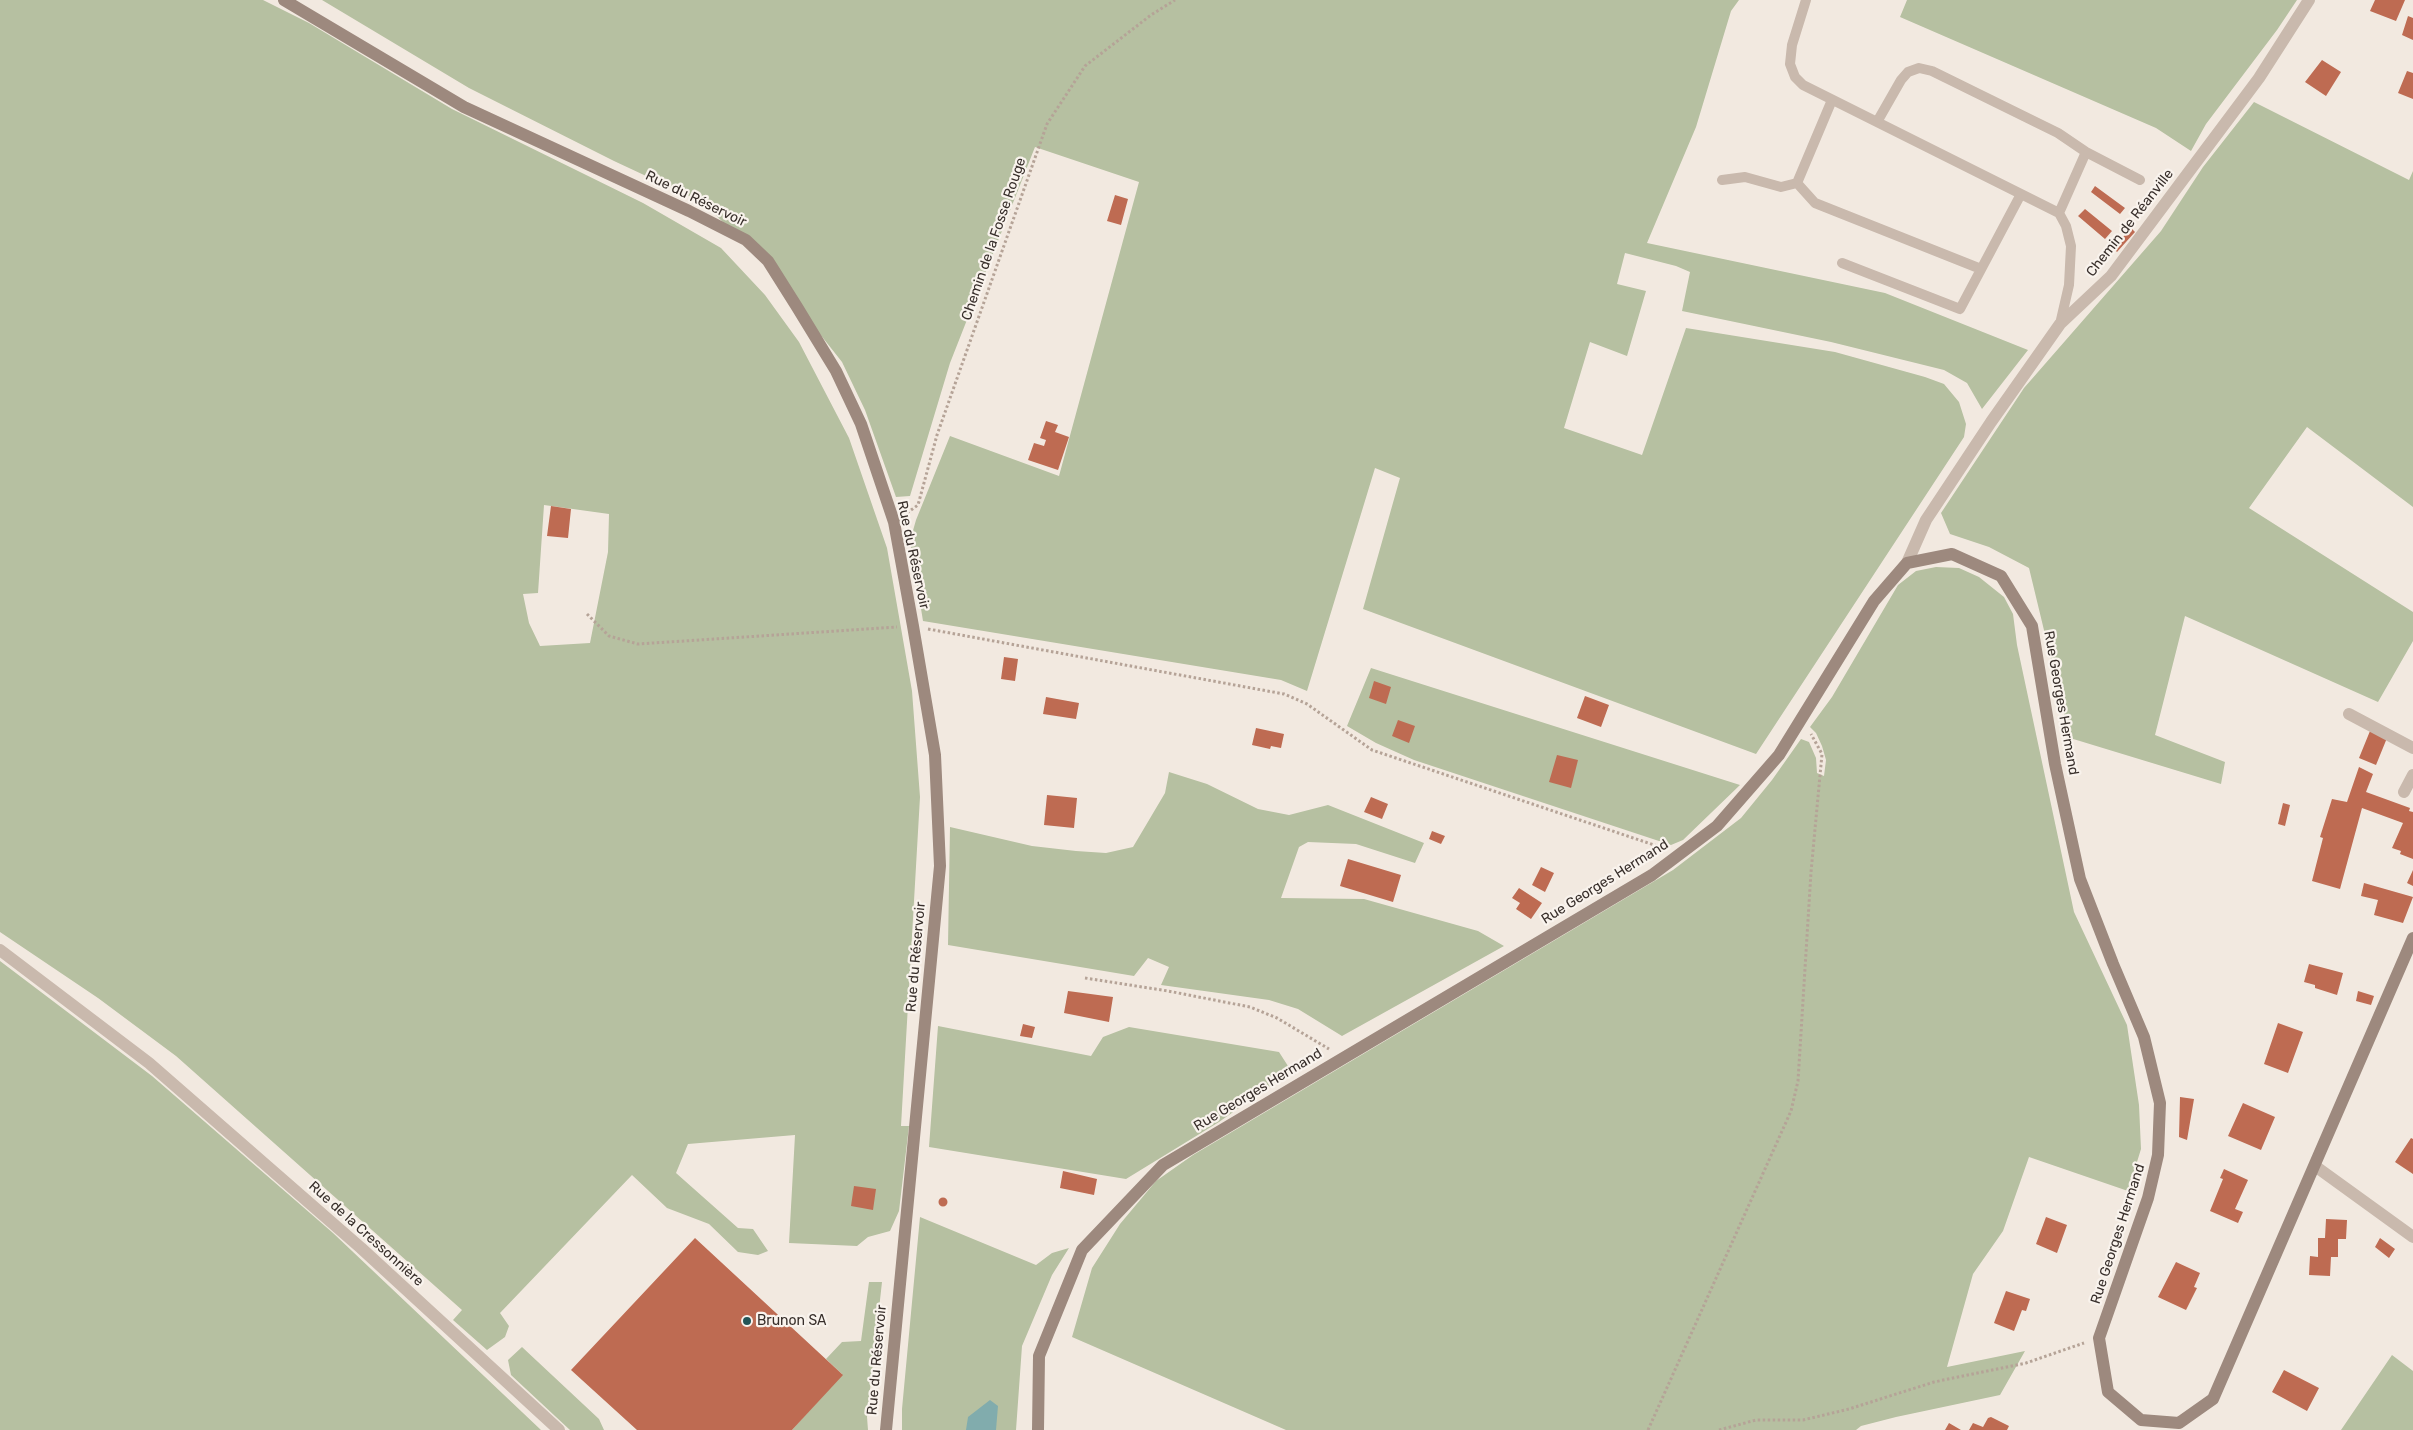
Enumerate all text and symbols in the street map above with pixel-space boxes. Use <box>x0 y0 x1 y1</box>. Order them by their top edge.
street label: Chemin de la Fosse Rouge <box>958 155 1030 323</box>
street label: Chemin de Réanville <box>2083 166 2177 280</box>
street label: Rue du Réservoir <box>643 167 749 231</box>
street label: Rue du Réservoir <box>893 499 933 611</box>
street label: Rue Georges Hermand <box>2040 629 2082 777</box>
street label: Rue Georges Hermand <box>1538 836 1672 928</box>
street label: Rue du Réservoir <box>903 901 929 1013</box>
street label: Rue Georges Hermand <box>1191 1045 1325 1135</box>
street label: Rue Georges Hermand <box>2087 1162 2149 1306</box>
street label: Rue de la Cressonnière <box>305 1178 427 1290</box>
street label: Rue du Réservoir <box>864 1304 890 1416</box>
place label: Brunon SA <box>757 1313 826 1329</box>
marker: Brunon SA <box>741 1315 753 1327</box>

